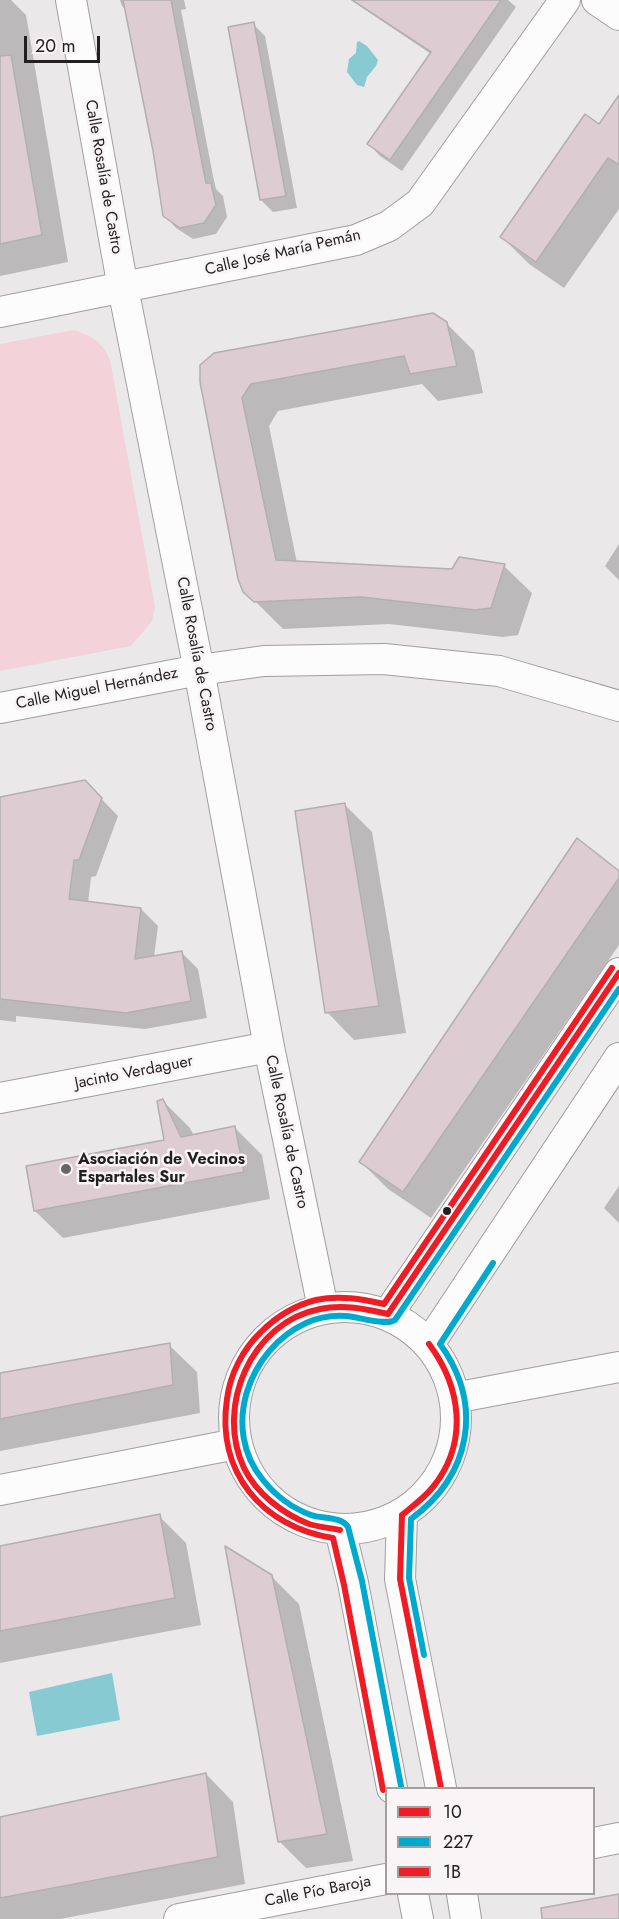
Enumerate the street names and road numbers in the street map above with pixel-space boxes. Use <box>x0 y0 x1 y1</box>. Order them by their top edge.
street label: Calle Rosalía de Castro <box>80 98 126 256</box>
street label: Calle José María Pemán <box>203 226 363 280</box>
street label: Calle Rosalía de Castro <box>172 575 220 733</box>
street label: Calle Miguel Hernández <box>14 664 180 714</box>
street label: Jacinto Verdaguer <box>73 1052 195 1094</box>
street label: Calle Rosalía de Castro <box>260 1054 312 1210</box>
street label: Calle Pío Baroja <box>263 1872 373 1912</box>

